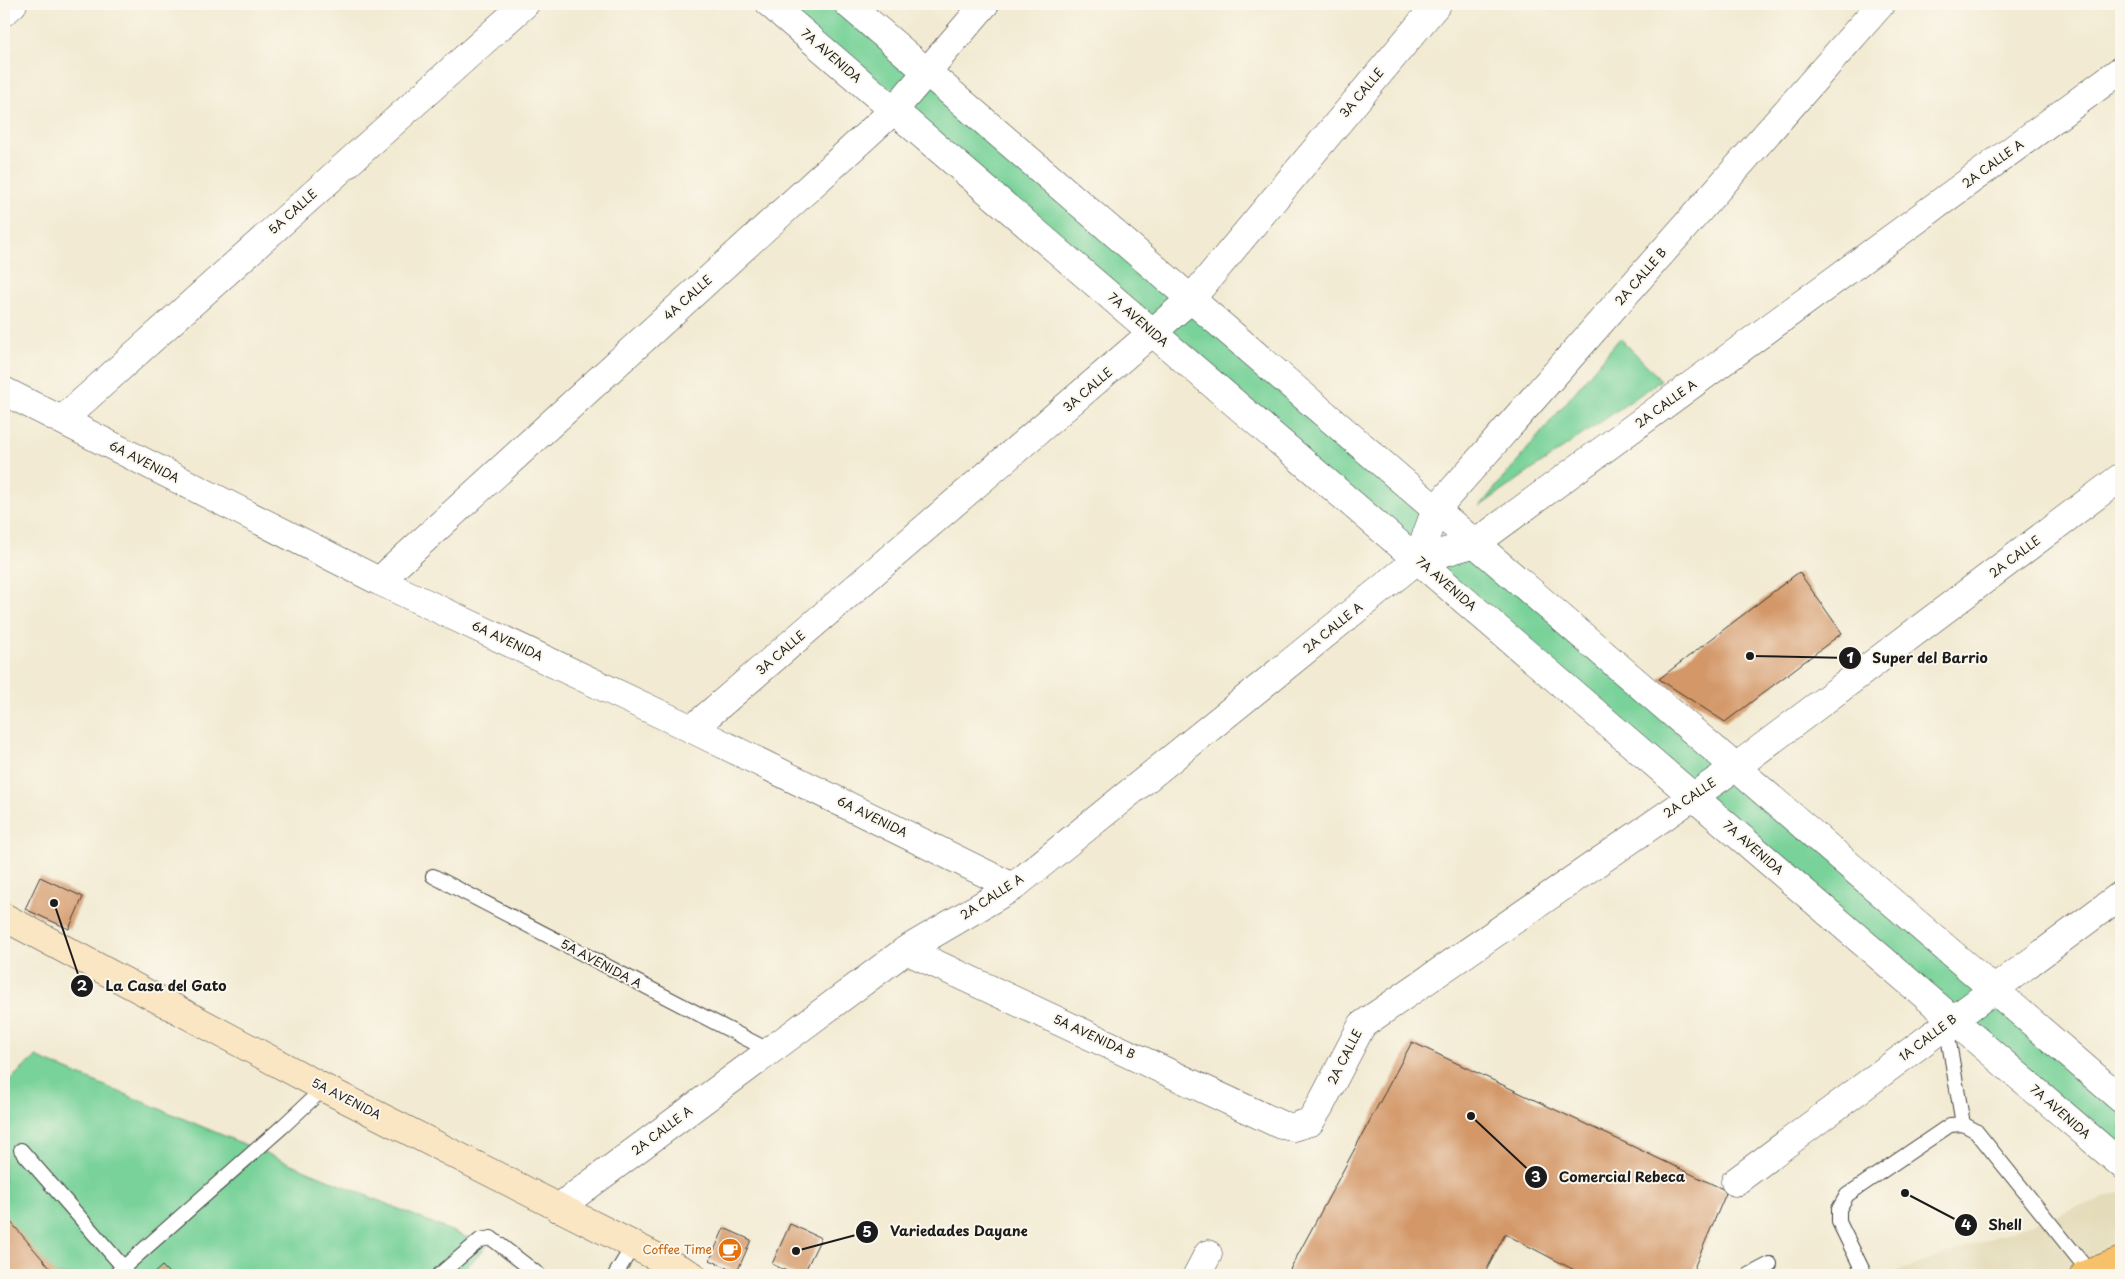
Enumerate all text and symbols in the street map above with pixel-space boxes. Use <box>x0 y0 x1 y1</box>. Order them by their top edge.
street label: 7A AVENIDA <box>798 24 866 87</box>
street label: 3A CALLE <box>1335 63 1388 121</box>
street label: 2A CALLE A <box>1958 135 2027 192</box>
street label: 5A CALLE <box>264 184 321 238</box>
street label: 2A CALLE B <box>1610 244 1670 309</box>
street label: 4A CALLE <box>659 270 716 324</box>
street label: 7A AVENIDA <box>1105 288 1173 351</box>
street label: 3A CALLE <box>1059 363 1116 416</box>
street label: 2A CALLE A <box>1631 375 1700 432</box>
street label: 6A AVENIDA <box>106 436 183 487</box>
street label: 2A CALLE <box>1985 531 2044 581</box>
street label: 7A AVENIDA <box>1413 552 1481 615</box>
street label: 2A CALLE A <box>1299 598 1366 657</box>
street label: 6A AVENIDA <box>469 616 546 665</box>
street label: 3A CALLE <box>752 626 809 679</box>
callout: Super del Barrio <box>1837 644 1999 673</box>
text: 1 <box>1846 645 1854 668</box>
text: Super del Barrio <box>1872 647 1988 668</box>
street label: 2A CALLE <box>1659 773 1720 821</box>
street label: 6A AVENIDA <box>834 791 911 841</box>
street label: 7A AVENIDA <box>1720 816 1788 879</box>
street label: 2A CALLE A <box>956 869 1027 923</box>
street label: 5A AVENIDA A <box>558 934 645 992</box>
callout: La Casa del Gato <box>70 972 237 1001</box>
text: 2 <box>77 973 88 996</box>
text: La Casa del Gato <box>105 975 227 996</box>
street label: 5A AVENIDA B <box>1050 1009 1138 1063</box>
street label: 1A CALLE B <box>1895 1010 1960 1065</box>
street label: 2A CALLE <box>1322 1025 1366 1087</box>
street label: 5A AVENIDA <box>309 1073 385 1123</box>
street label: 7A AVENIDA <box>2027 1080 2095 1143</box>
street label: 2A CALLE A <box>627 1101 696 1159</box>
callout: Comercial Rebeca <box>1523 1163 1695 1192</box>
text: 3 <box>1531 1164 1541 1187</box>
text: Comercial Rebeca <box>1559 1166 1686 1187</box>
callout: Shell <box>1953 1210 2032 1239</box>
text: 4 <box>1961 1212 1971 1235</box>
text: Shell <box>1988 1214 2022 1235</box>
callout: Variedades Dayane <box>855 1217 1038 1246</box>
text: 5 <box>862 1219 872 1242</box>
text: Variedades Dayane <box>890 1220 1028 1241</box>
cafe icon: Coffee Time <box>717 1237 743 1263</box>
place label: Coffee Time <box>643 1240 712 1258</box>

